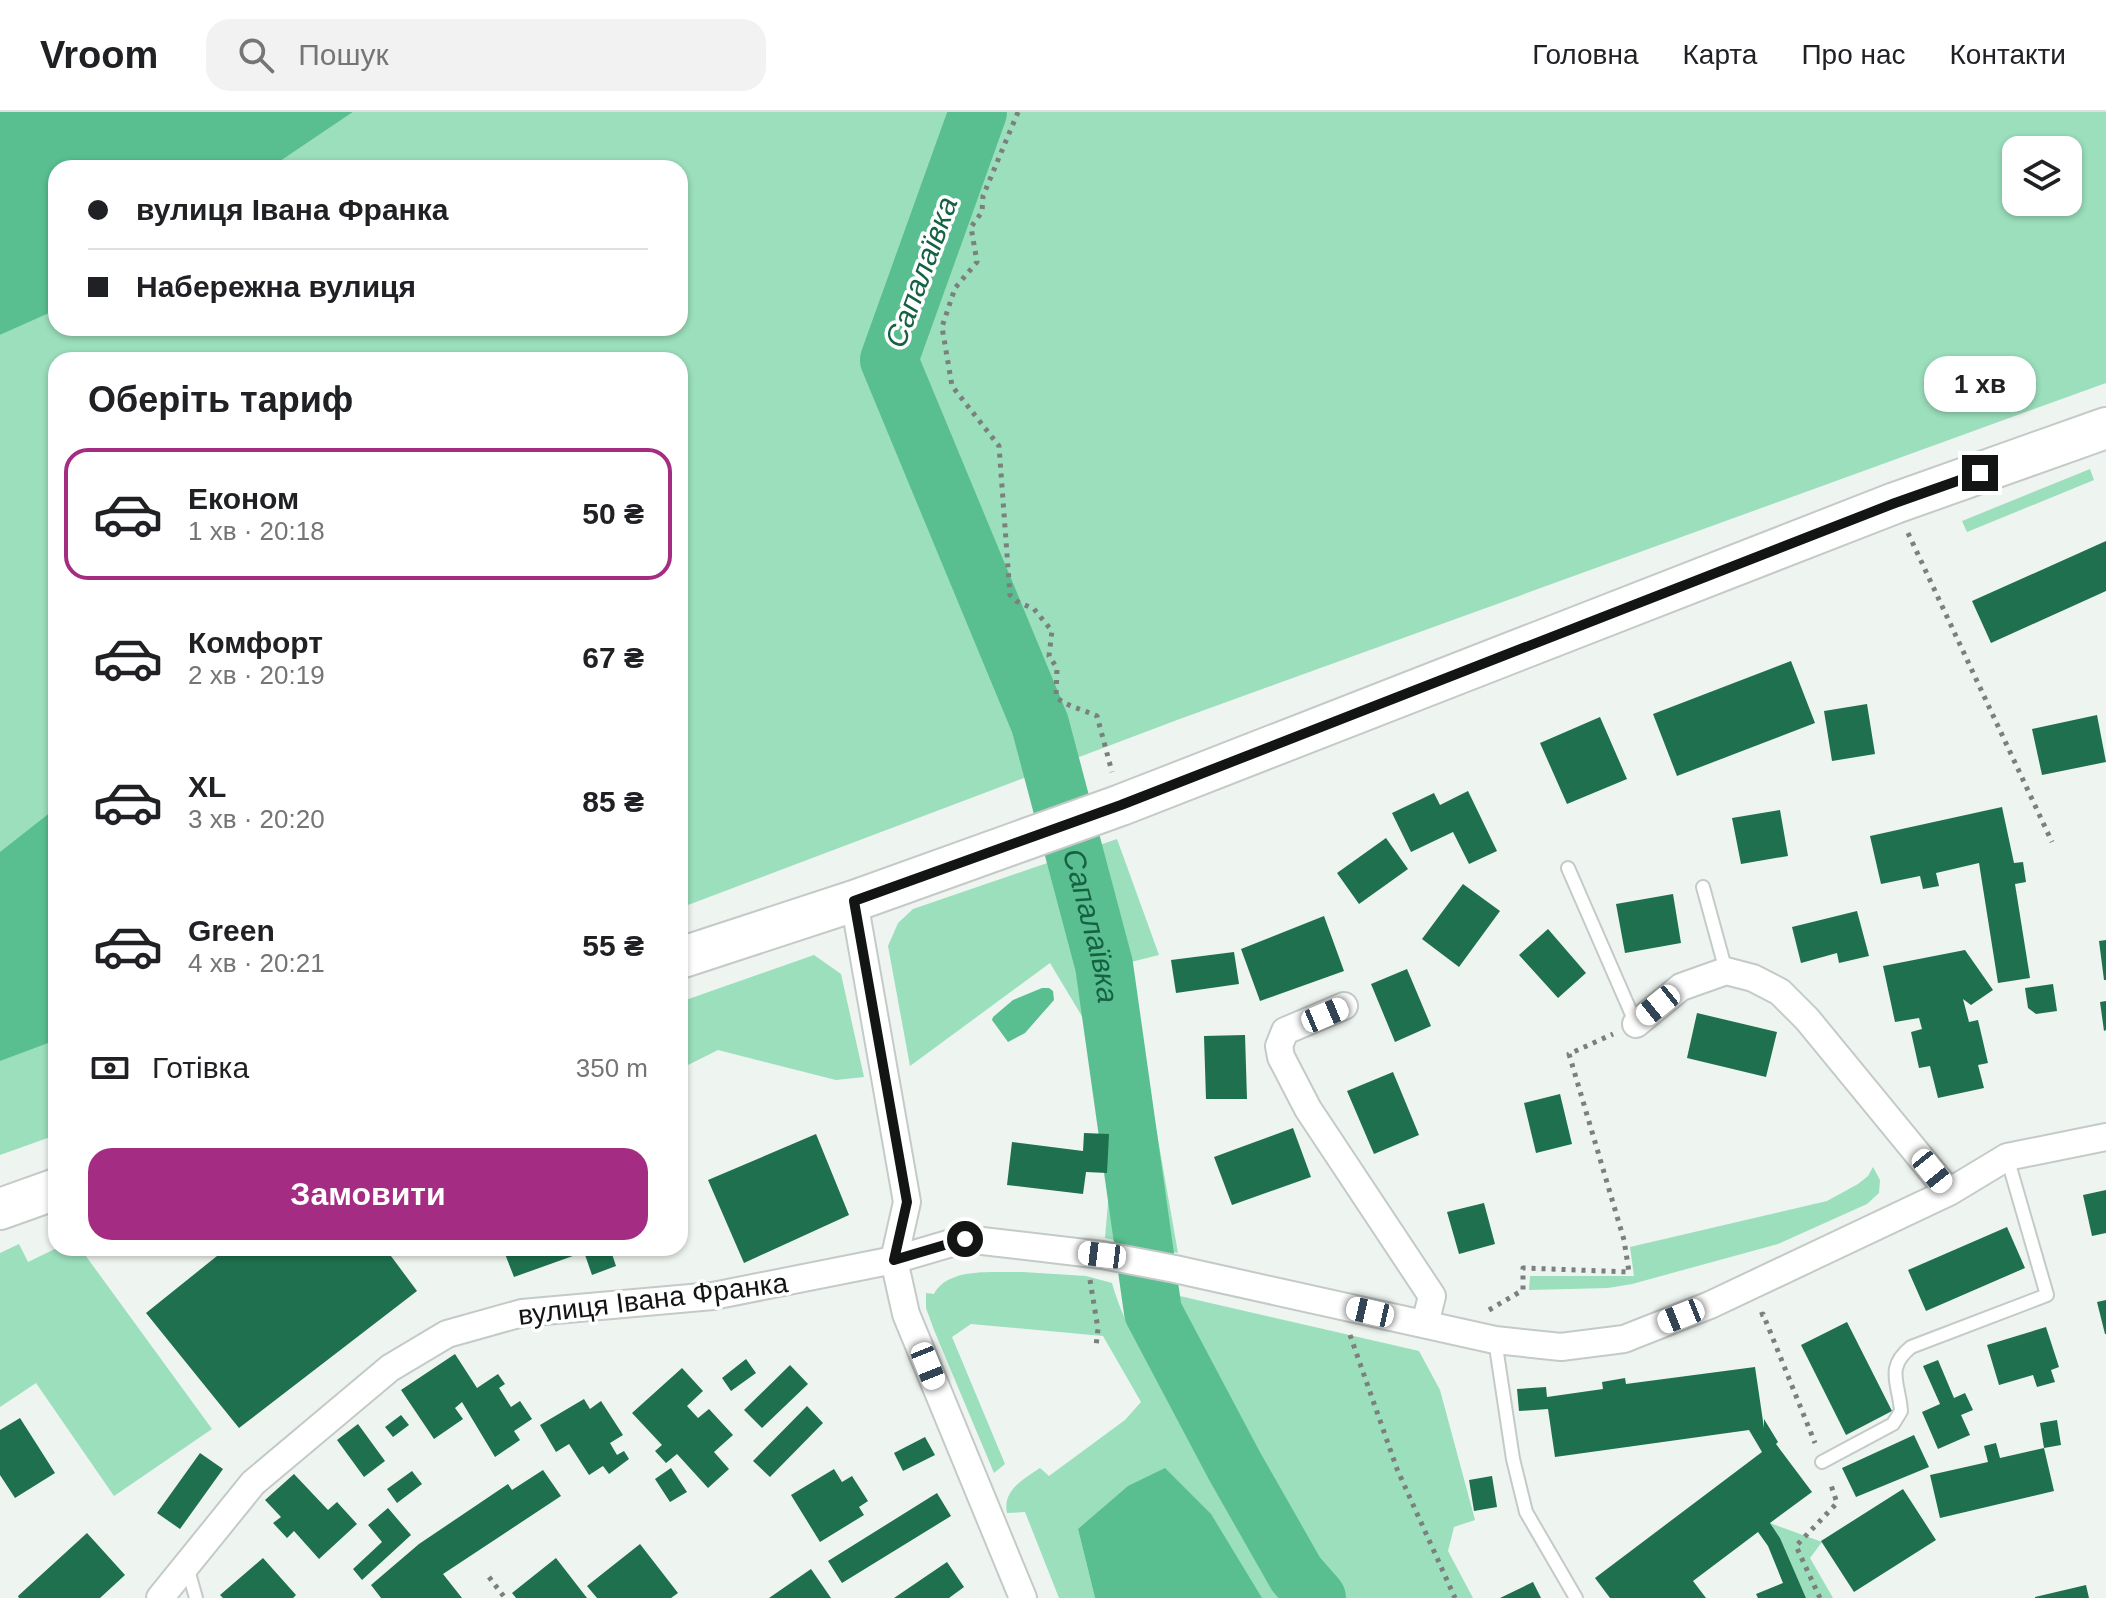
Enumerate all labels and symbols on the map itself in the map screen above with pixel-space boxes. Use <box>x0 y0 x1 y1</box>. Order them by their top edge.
water label: Сапалаївка <box>878 192 964 352</box>
callout: 1 хв <box>1924 357 2036 413</box>
route end <box>1962 455 1998 491</box>
water label: Сапалаївка <box>1057 845 1126 1005</box>
car <box>1632 981 1684 1029</box>
car <box>1298 995 1352 1035</box>
car <box>1908 1145 1956 1197</box>
route start <box>947 1221 983 1257</box>
car <box>1077 1240 1127 1270</box>
street label: вулиця Івана Франка <box>516 1267 790 1331</box>
car <box>1344 1295 1396 1329</box>
car <box>1654 1296 1708 1336</box>
car <box>908 1339 948 1393</box>

